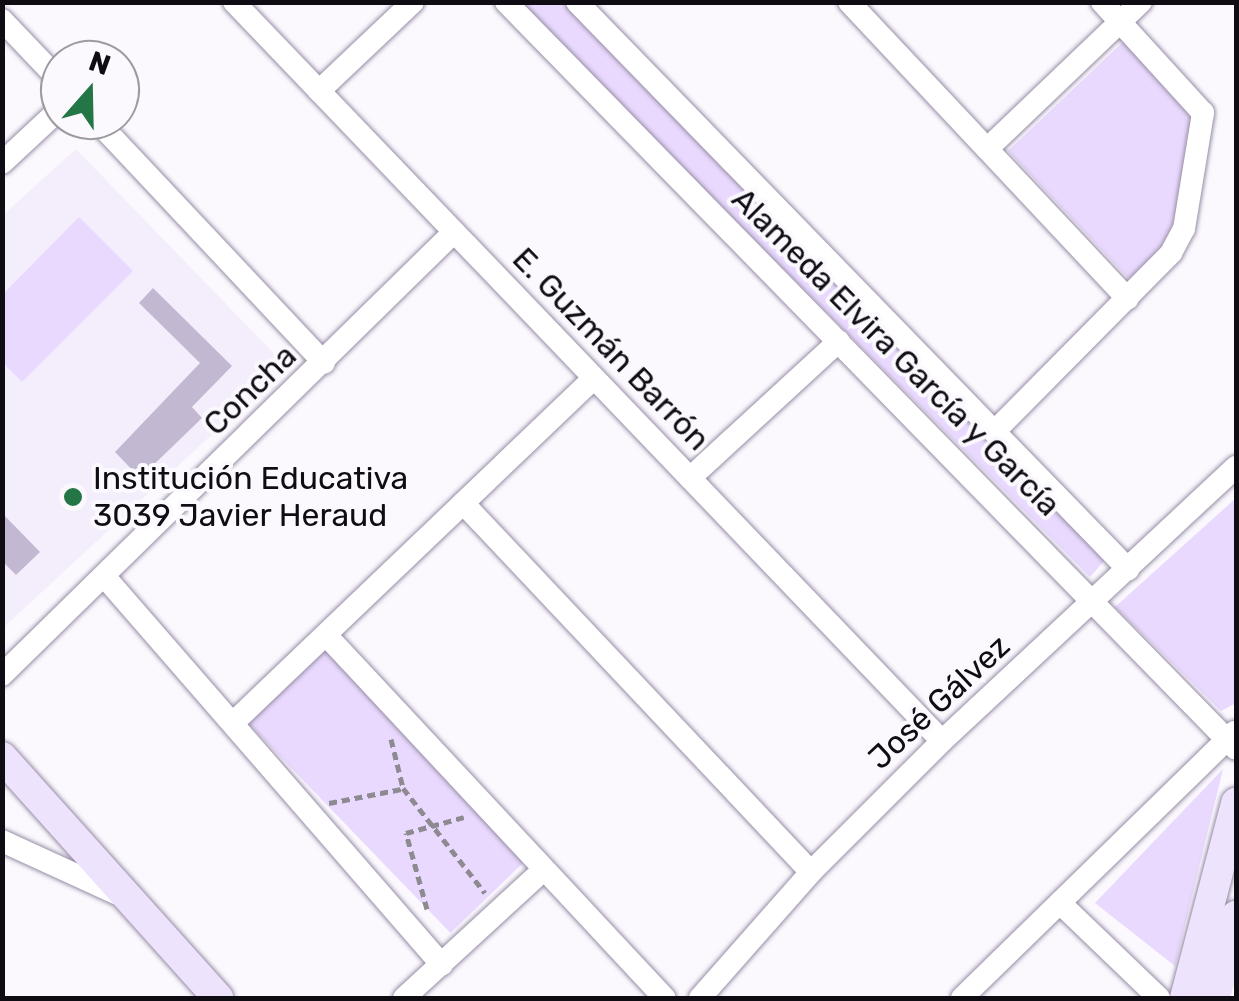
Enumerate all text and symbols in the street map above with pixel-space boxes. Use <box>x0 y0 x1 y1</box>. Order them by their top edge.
north arrow <box>40 40 140 140</box>
text: N <box>85 44 115 82</box>
street label: Alameda Elvira García y García <box>723 179 1069 525</box>
street label: E. Guzmán Barrón <box>505 240 717 458</box>
street label: Concha <box>196 337 304 443</box>
place label: Institución Educativa 3039 Javier Heraud <box>93 460 408 535</box>
marker: Institución Educativa 3039 Javier Heraud <box>62 486 84 508</box>
street label: José Gálvez <box>860 627 1018 777</box>

